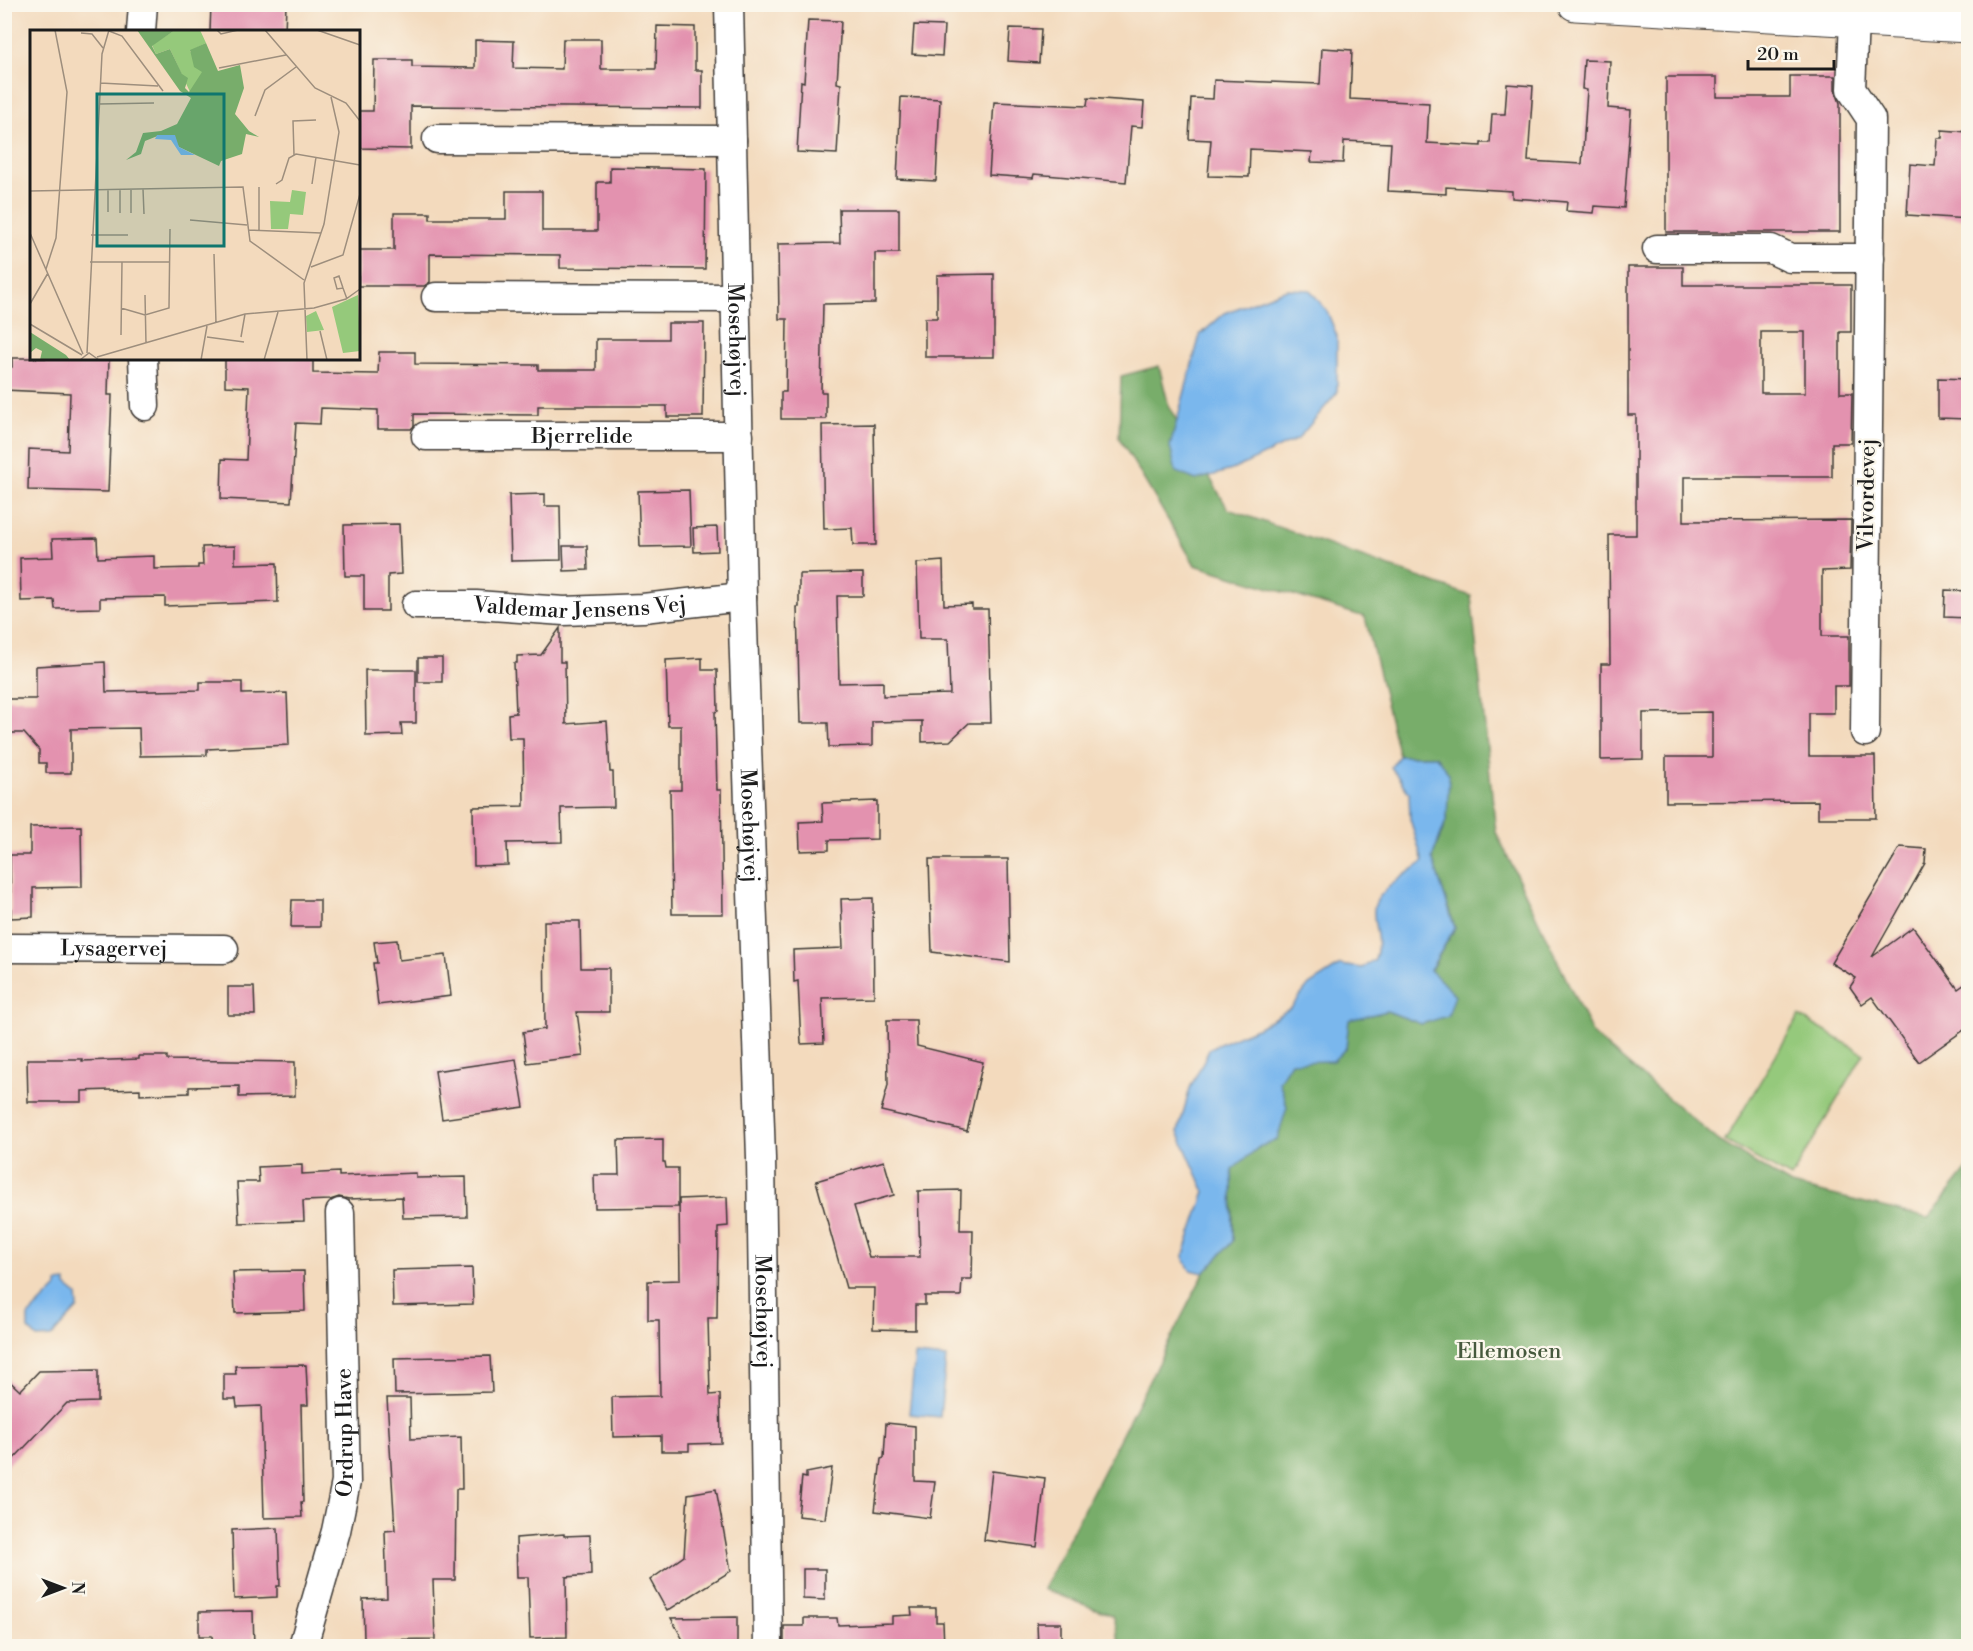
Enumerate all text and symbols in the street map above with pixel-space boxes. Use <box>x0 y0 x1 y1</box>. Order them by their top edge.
inset map <box>30 30 360 360</box>
scale bar <box>1748 33 1834 71</box>
text: 20 m <box>1757 43 1799 66</box>
street label: Mosehøjvej <box>722 282 751 397</box>
street label: Bjerrelide <box>530 423 633 450</box>
street label: Vilvordevej <box>1852 438 1881 553</box>
street label: Valdemar Jensens Vej <box>471 590 688 625</box>
street label: Mosehøjvej <box>734 768 765 883</box>
street label: Lysagervej <box>60 935 168 962</box>
street label: Mosehøjvej <box>749 1254 778 1369</box>
park label: Ellemosen <box>1457 1338 1561 1365</box>
street label: Ordrup Have <box>330 1368 360 1500</box>
north arrow <box>33 1558 93 1618</box>
text: N <box>67 1582 87 1595</box>

